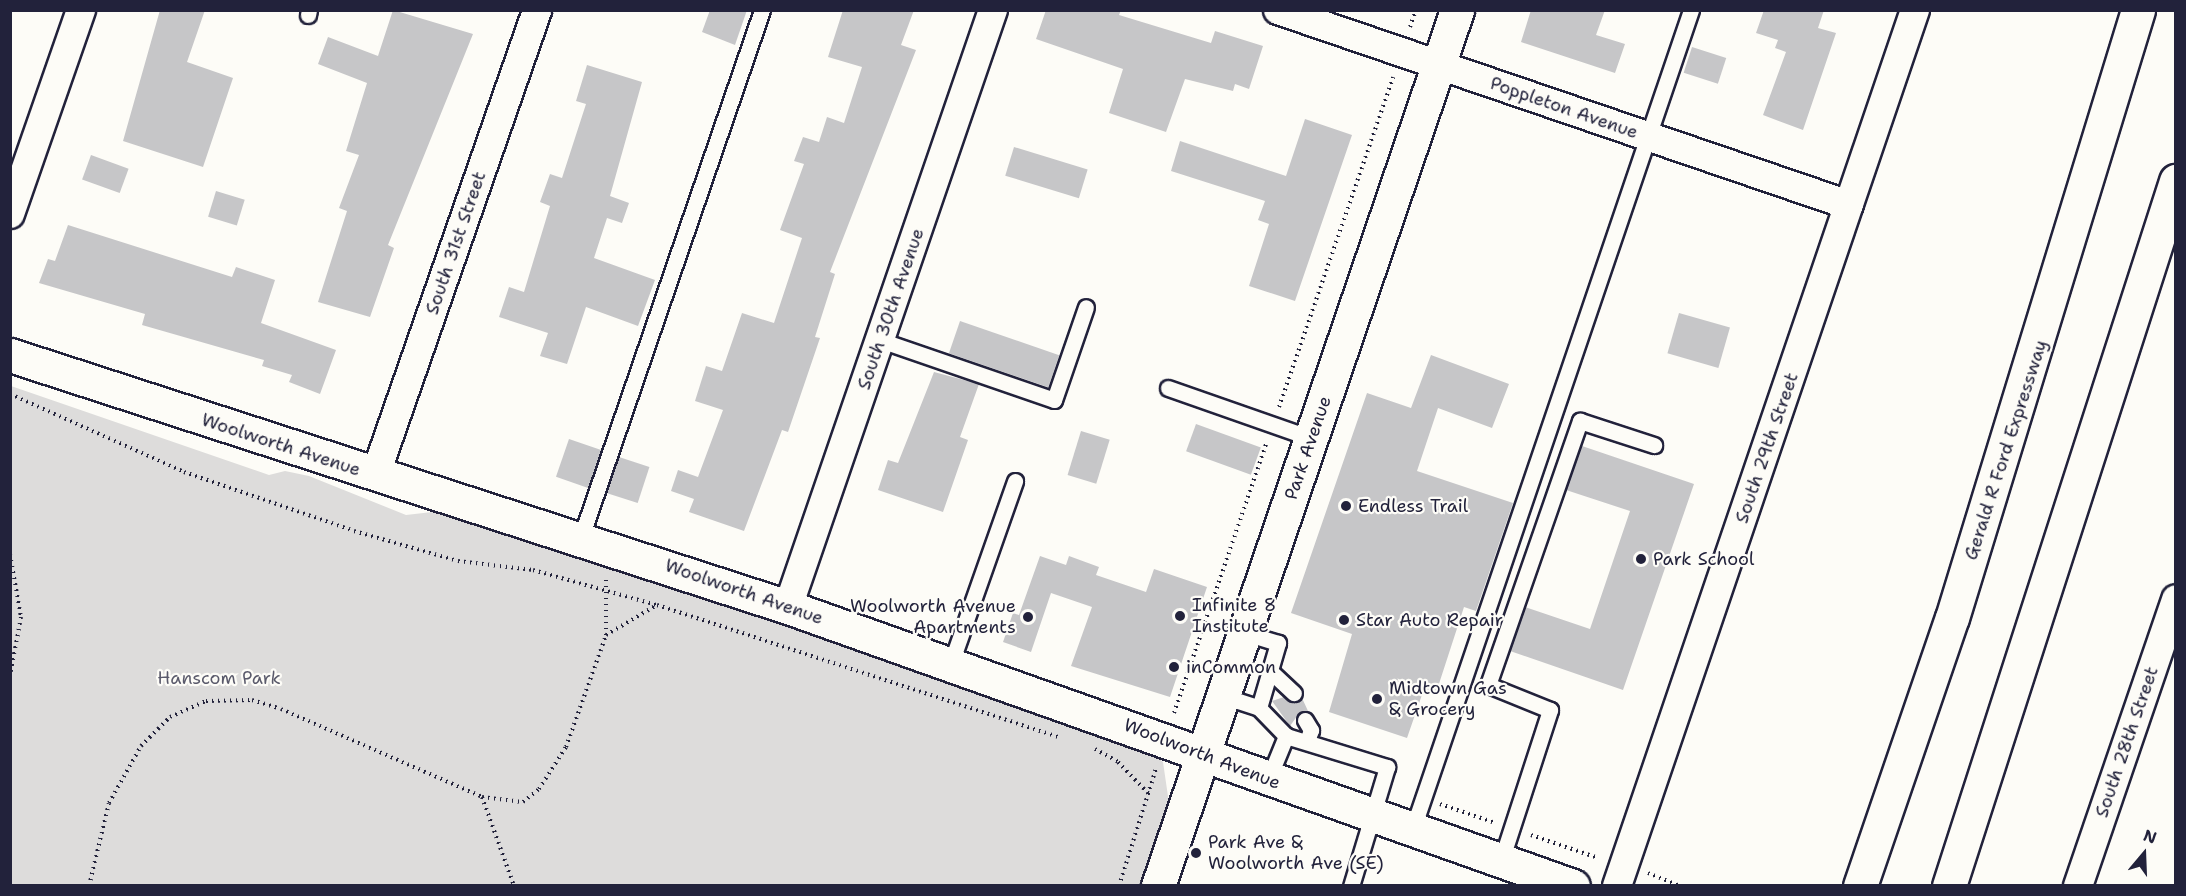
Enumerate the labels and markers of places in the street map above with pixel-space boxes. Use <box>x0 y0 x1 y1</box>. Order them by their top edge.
place label: Endless Trail <box>1358 495 1468 517</box>
marker: Endless Trail <box>1339 499 1353 513</box>
place label: Park School <box>1653 548 1754 570</box>
marker: Park School <box>1634 552 1648 566</box>
place label: Infinite 8 Institute <box>1192 595 1276 638</box>
place label: Woolworth Avenue Apartments <box>850 596 1016 638</box>
marker: Infinite 8 Institute <box>1173 609 1187 623</box>
place label: Star Auto Repair <box>1356 609 1503 631</box>
marker: Woolworth Avenue Apartments <box>1021 610 1035 624</box>
marker: Star Auto Repair <box>1337 613 1351 627</box>
place label: inCommon <box>1186 656 1276 678</box>
marker: inCommon <box>1167 660 1181 674</box>
place label: Midtown Gas & Grocery <box>1389 678 1507 720</box>
marker: Midtown Gas & Grocery <box>1370 692 1384 706</box>
place label: Park Ave & Woolworth Ave (SE) <box>1208 832 1384 874</box>
marker: Park Ave & Woolworth Ave (SE) <box>1189 846 1203 860</box>

